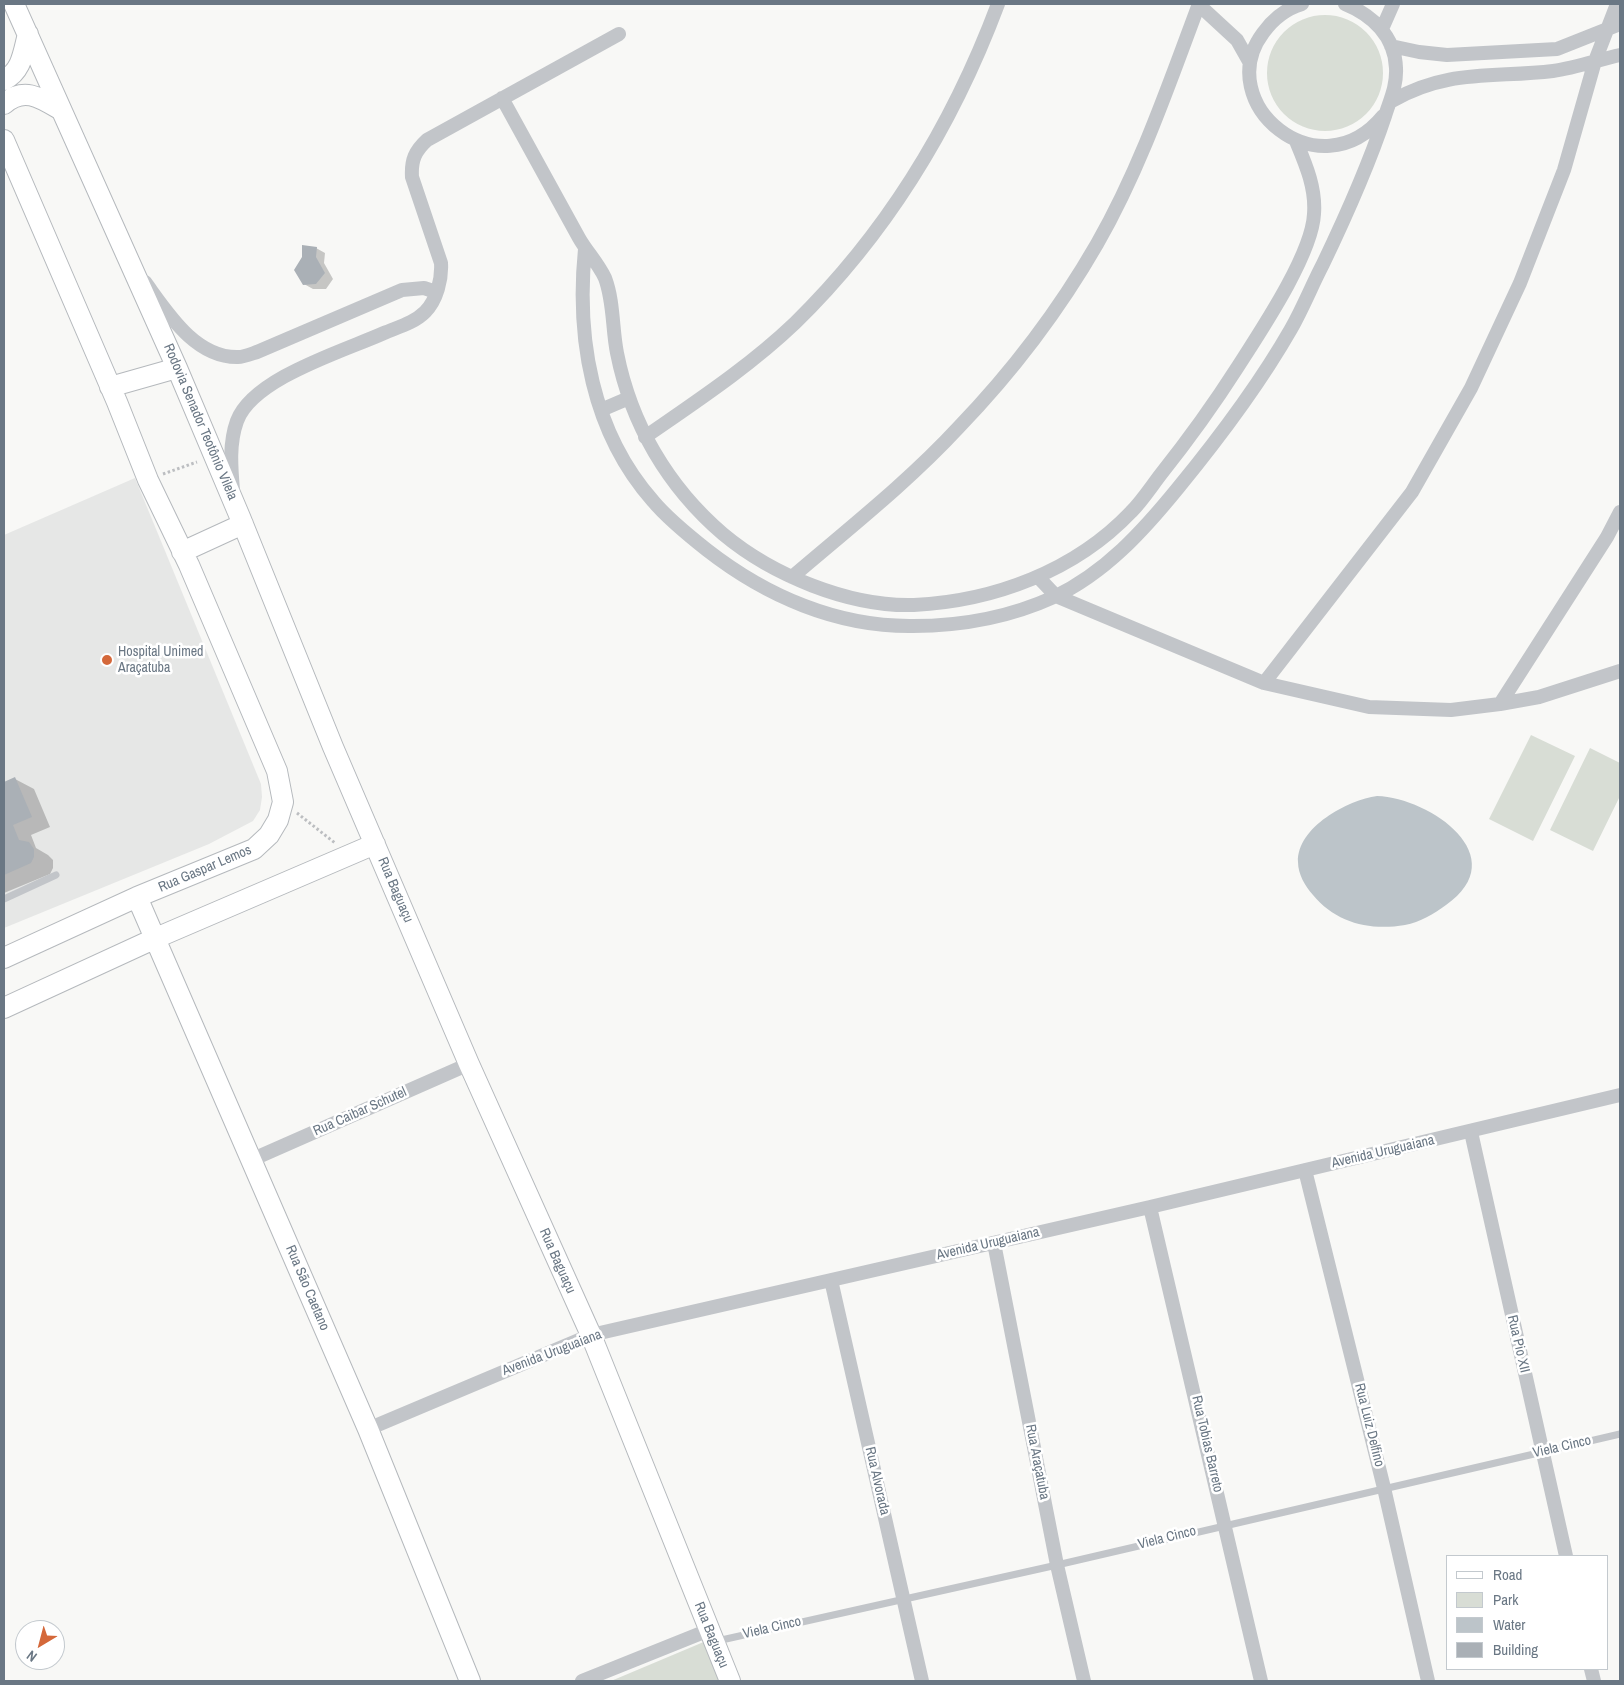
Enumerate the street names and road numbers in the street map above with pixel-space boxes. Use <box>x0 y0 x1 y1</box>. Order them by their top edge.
street label: Rodovia Senador Teotônio Vilela <box>159 341 241 503</box>
street label: Rua Gaspar Lemos <box>156 842 254 896</box>
street label: Rua Baguaçu <box>374 855 416 925</box>
street label: Rua Caibar Schutel <box>311 1084 409 1140</box>
street label: Avenida Uruguaiana <box>1330 1132 1436 1172</box>
street label: Avenida Uruguaiana <box>935 1224 1041 1264</box>
street label: Rua Baguaçu <box>535 1226 579 1296</box>
street label: Rua São Caetano <box>281 1243 333 1333</box>
street label: Rua Pio XII <box>1503 1314 1533 1374</box>
street label: Avenida Uruguaiana <box>500 1326 604 1380</box>
street label: Rua Luiz Delfino <box>1351 1381 1387 1469</box>
street label: Rua Tobias Barreto <box>1188 1394 1226 1494</box>
street label: Rua Araçatuba <box>1021 1423 1053 1501</box>
street label: Viela Cinco <box>1531 1432 1593 1462</box>
street label: Rua Alvorada <box>861 1445 893 1517</box>
street label: Viela Cinco <box>1136 1523 1198 1553</box>
street label: Rua Baguaçu <box>690 1600 732 1670</box>
street label: Viela Cinco <box>741 1613 803 1643</box>

